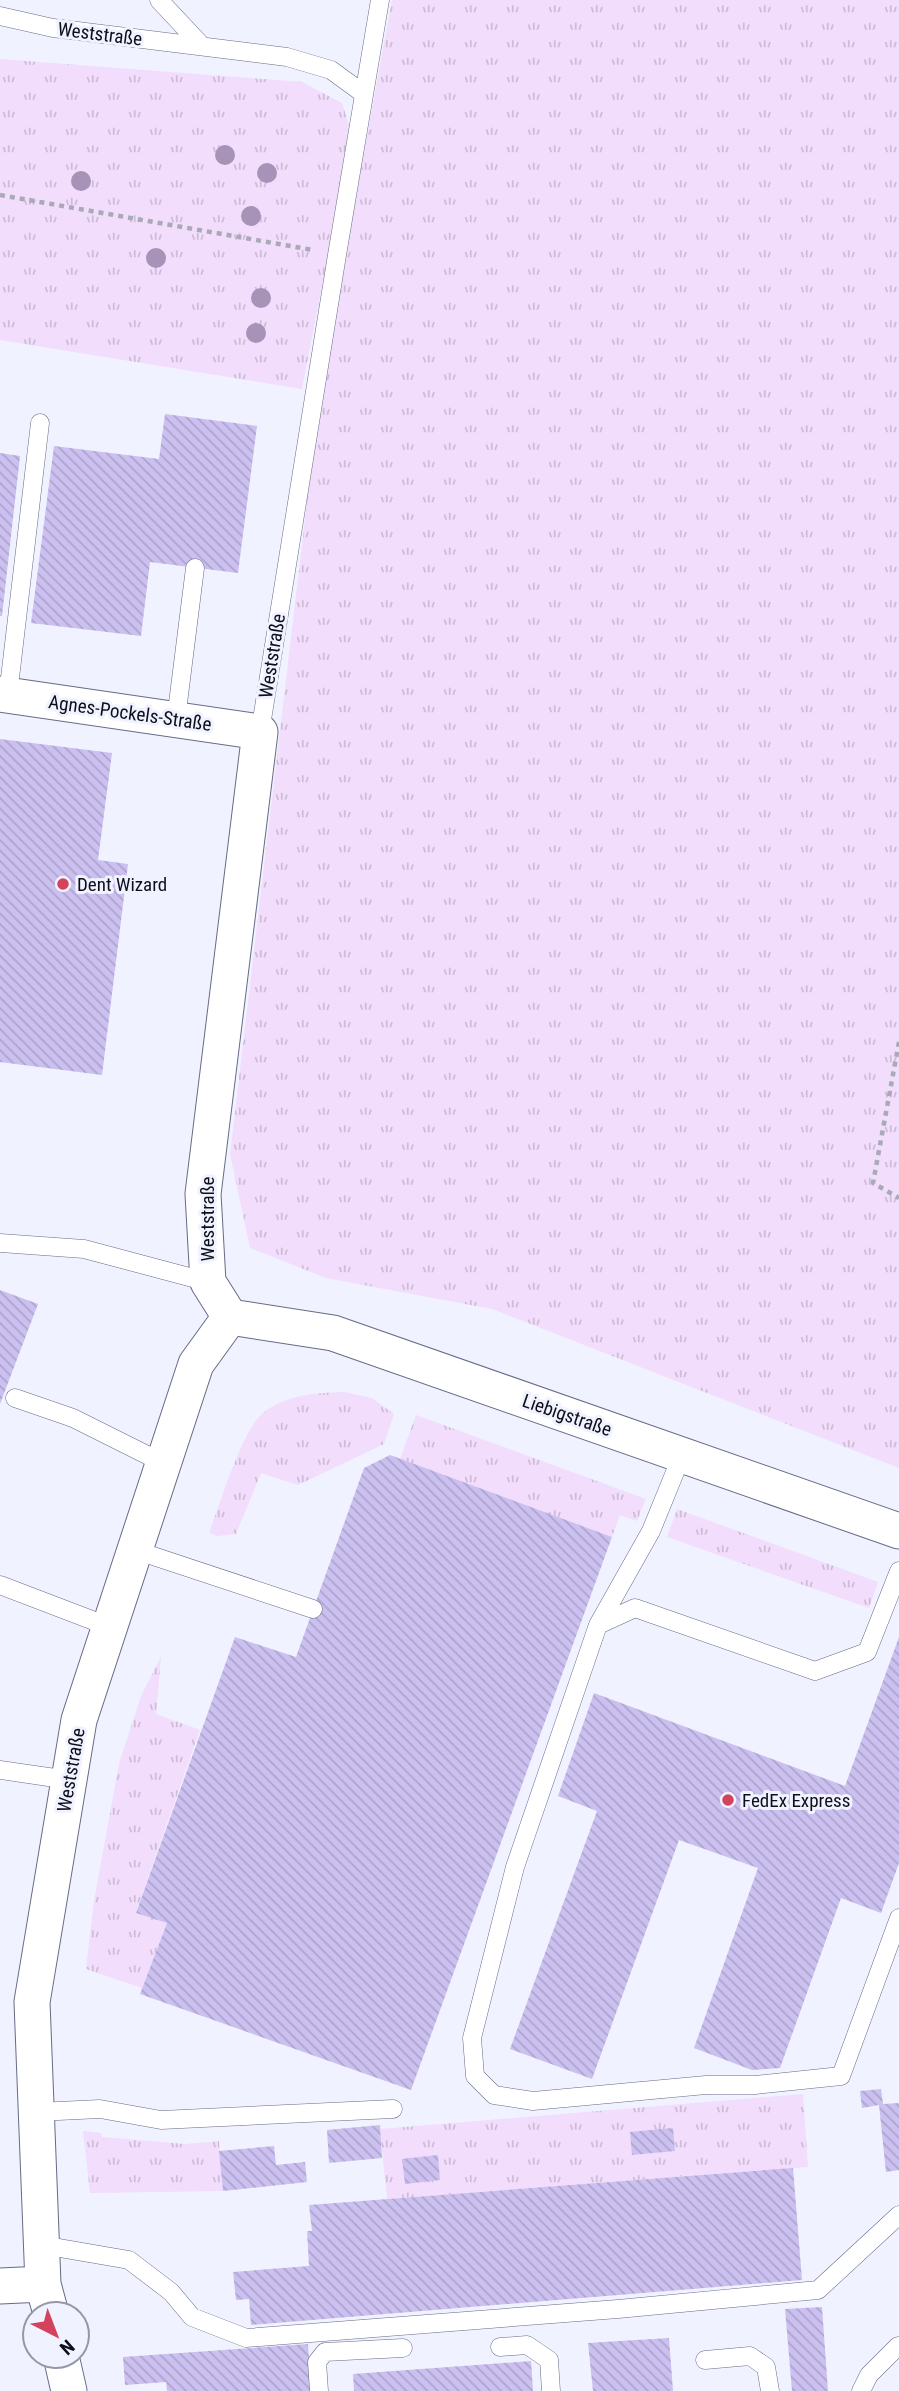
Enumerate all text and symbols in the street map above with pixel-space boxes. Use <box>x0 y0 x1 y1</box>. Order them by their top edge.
street label: Weststraße <box>56 17 144 51</box>
street label: Weststraße <box>254 612 290 700</box>
street label: Agnes-Pockels-Straße <box>47 690 213 736</box>
place label: Dent Wizard <box>77 873 167 896</box>
marker: Dent Wizard <box>55 876 71 892</box>
street label: Weststraße <box>196 1176 219 1262</box>
street label: Liebigstraße <box>519 1389 615 1441</box>
street label: Weststraße <box>52 1726 90 1814</box>
place label: FedEx Express <box>742 1789 850 1812</box>
marker: FedEx Express <box>720 1792 736 1808</box>
north arrow <box>21 2300 91 2370</box>
text: N <box>55 2335 79 2360</box>

